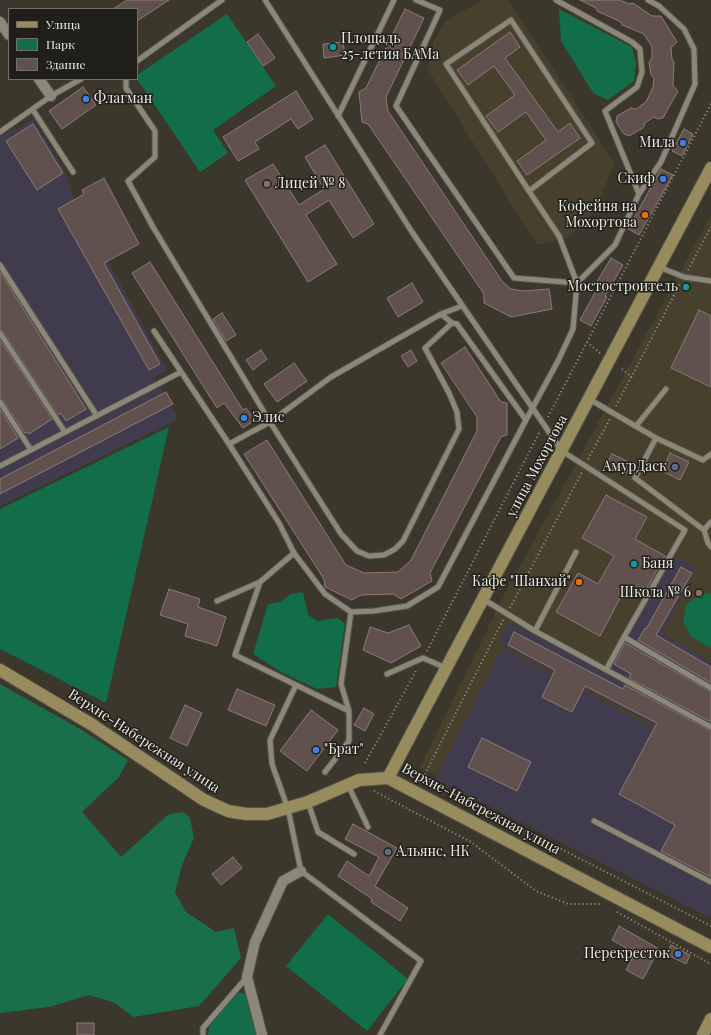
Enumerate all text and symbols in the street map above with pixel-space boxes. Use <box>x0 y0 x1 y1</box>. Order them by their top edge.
legend <box>8 8 138 80</box>
text: Улица <box>46 16 80 32</box>
place label: Площадь 25-летия БАМа <box>341 31 439 64</box>
text: Парк <box>46 36 75 52</box>
marker: Площадь 25-летия БАМа <box>328 42 338 52</box>
text: Здание <box>46 56 86 72</box>
place label: Флагман <box>94 91 152 107</box>
marker: Флагман <box>81 94 91 104</box>
place label: Мила <box>639 135 675 151</box>
marker: Мила <box>678 138 688 148</box>
place label: Скиф <box>617 171 655 187</box>
marker: Скиф <box>658 174 668 184</box>
place label: Лицей № 8 <box>275 176 346 192</box>
marker: Лицей № 8 <box>262 179 272 189</box>
place label: Кофейня на Мохортова <box>558 199 637 232</box>
marker: Кофейня на Мохортова <box>640 210 650 220</box>
place label: Мостостроитель <box>567 279 678 295</box>
marker: Мостостроитель <box>681 282 691 292</box>
place label: Элис <box>252 410 285 426</box>
street label: улица Мохортова <box>503 412 571 520</box>
marker: Элис <box>239 413 249 423</box>
place label: АмурДаск <box>602 459 667 475</box>
marker: АмурДаск <box>670 462 680 472</box>
place label: Баня <box>642 556 673 572</box>
marker: Баня <box>629 559 639 569</box>
place label: Кафе "Шанхай" <box>472 574 571 590</box>
marker: Кафе "Шанхай" <box>574 577 584 587</box>
place label: Школа № 6 <box>620 585 691 601</box>
marker: Школа № 6 <box>694 588 704 598</box>
street label: Верхне-Набережная улица <box>65 686 223 796</box>
place label: "Брат" <box>324 742 364 758</box>
marker: "Брат" <box>311 745 321 755</box>
street label: Верхне-Набережная улица <box>399 760 563 858</box>
place label: Альянс, НК <box>396 844 470 860</box>
marker: Альянс, НК <box>383 847 393 857</box>
place label: Перекресток <box>584 946 670 962</box>
marker: Перекресток <box>673 949 683 959</box>

